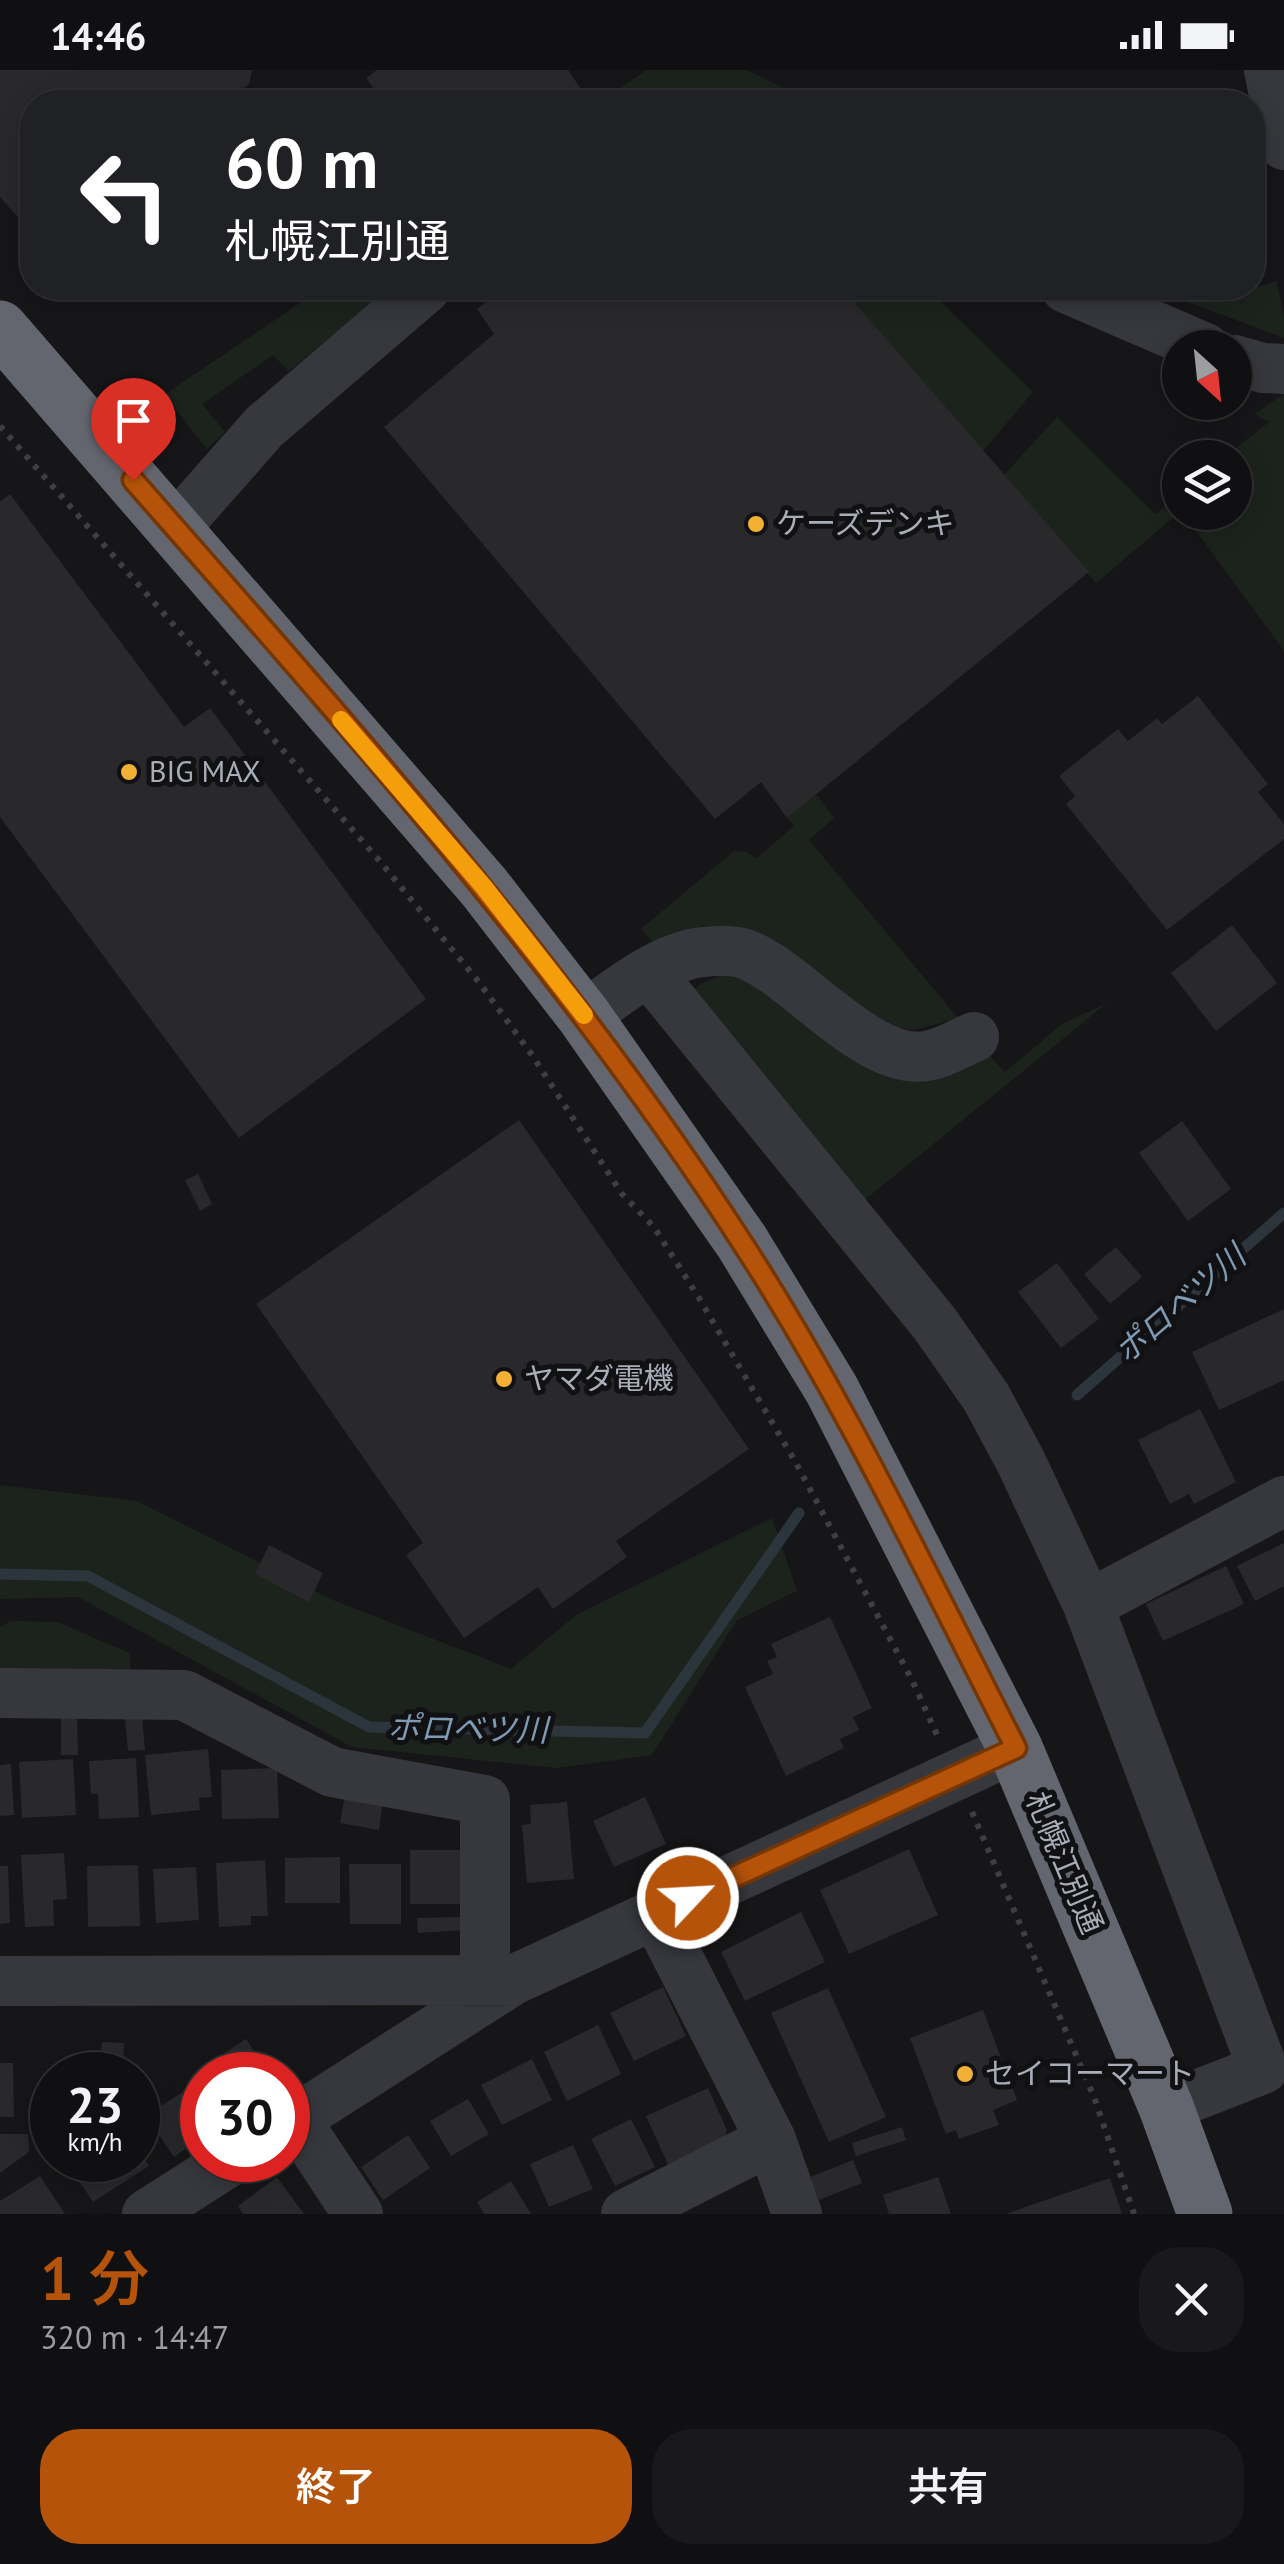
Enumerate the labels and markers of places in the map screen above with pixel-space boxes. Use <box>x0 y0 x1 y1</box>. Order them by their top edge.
pin <box>91 378 176 481</box>
place label: ケーズデンキ <box>776 503 955 542</box>
marker: ケーズデンキ <box>745 513 767 535</box>
place label: BIG MAX <box>149 751 261 790</box>
marker: BIG MAX <box>118 761 140 783</box>
place label: ヤマダ電機 <box>524 1358 674 1397</box>
marker: ヤマダ電機 <box>493 1368 515 1390</box>
place label: セイコーマート <box>985 2053 1195 2092</box>
marker: セイコーマート <box>954 2063 976 2085</box>

